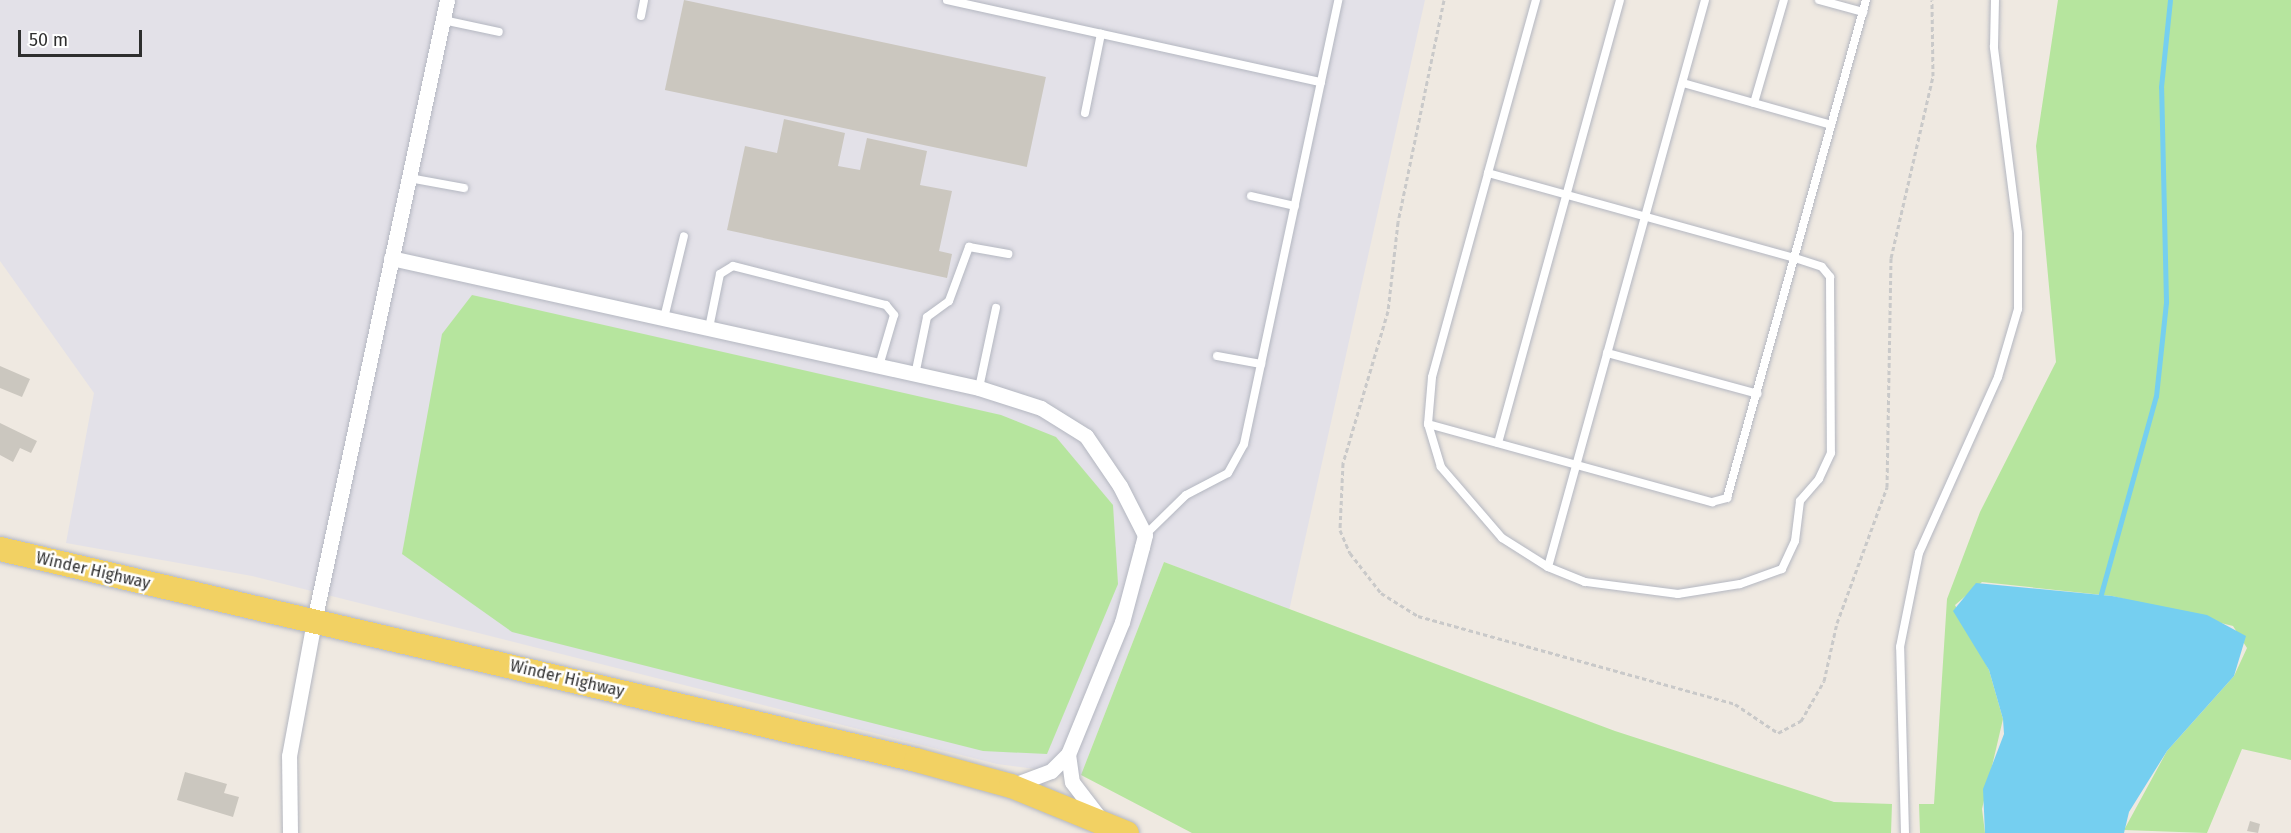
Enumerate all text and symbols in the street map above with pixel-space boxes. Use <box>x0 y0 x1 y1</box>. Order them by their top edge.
scale bar <box>21 18 146 56</box>
text: 50 m <box>29 29 68 51</box>
street label: Winder Highway <box>34 549 152 593</box>
street label: Winder Highway <box>508 657 626 701</box>

